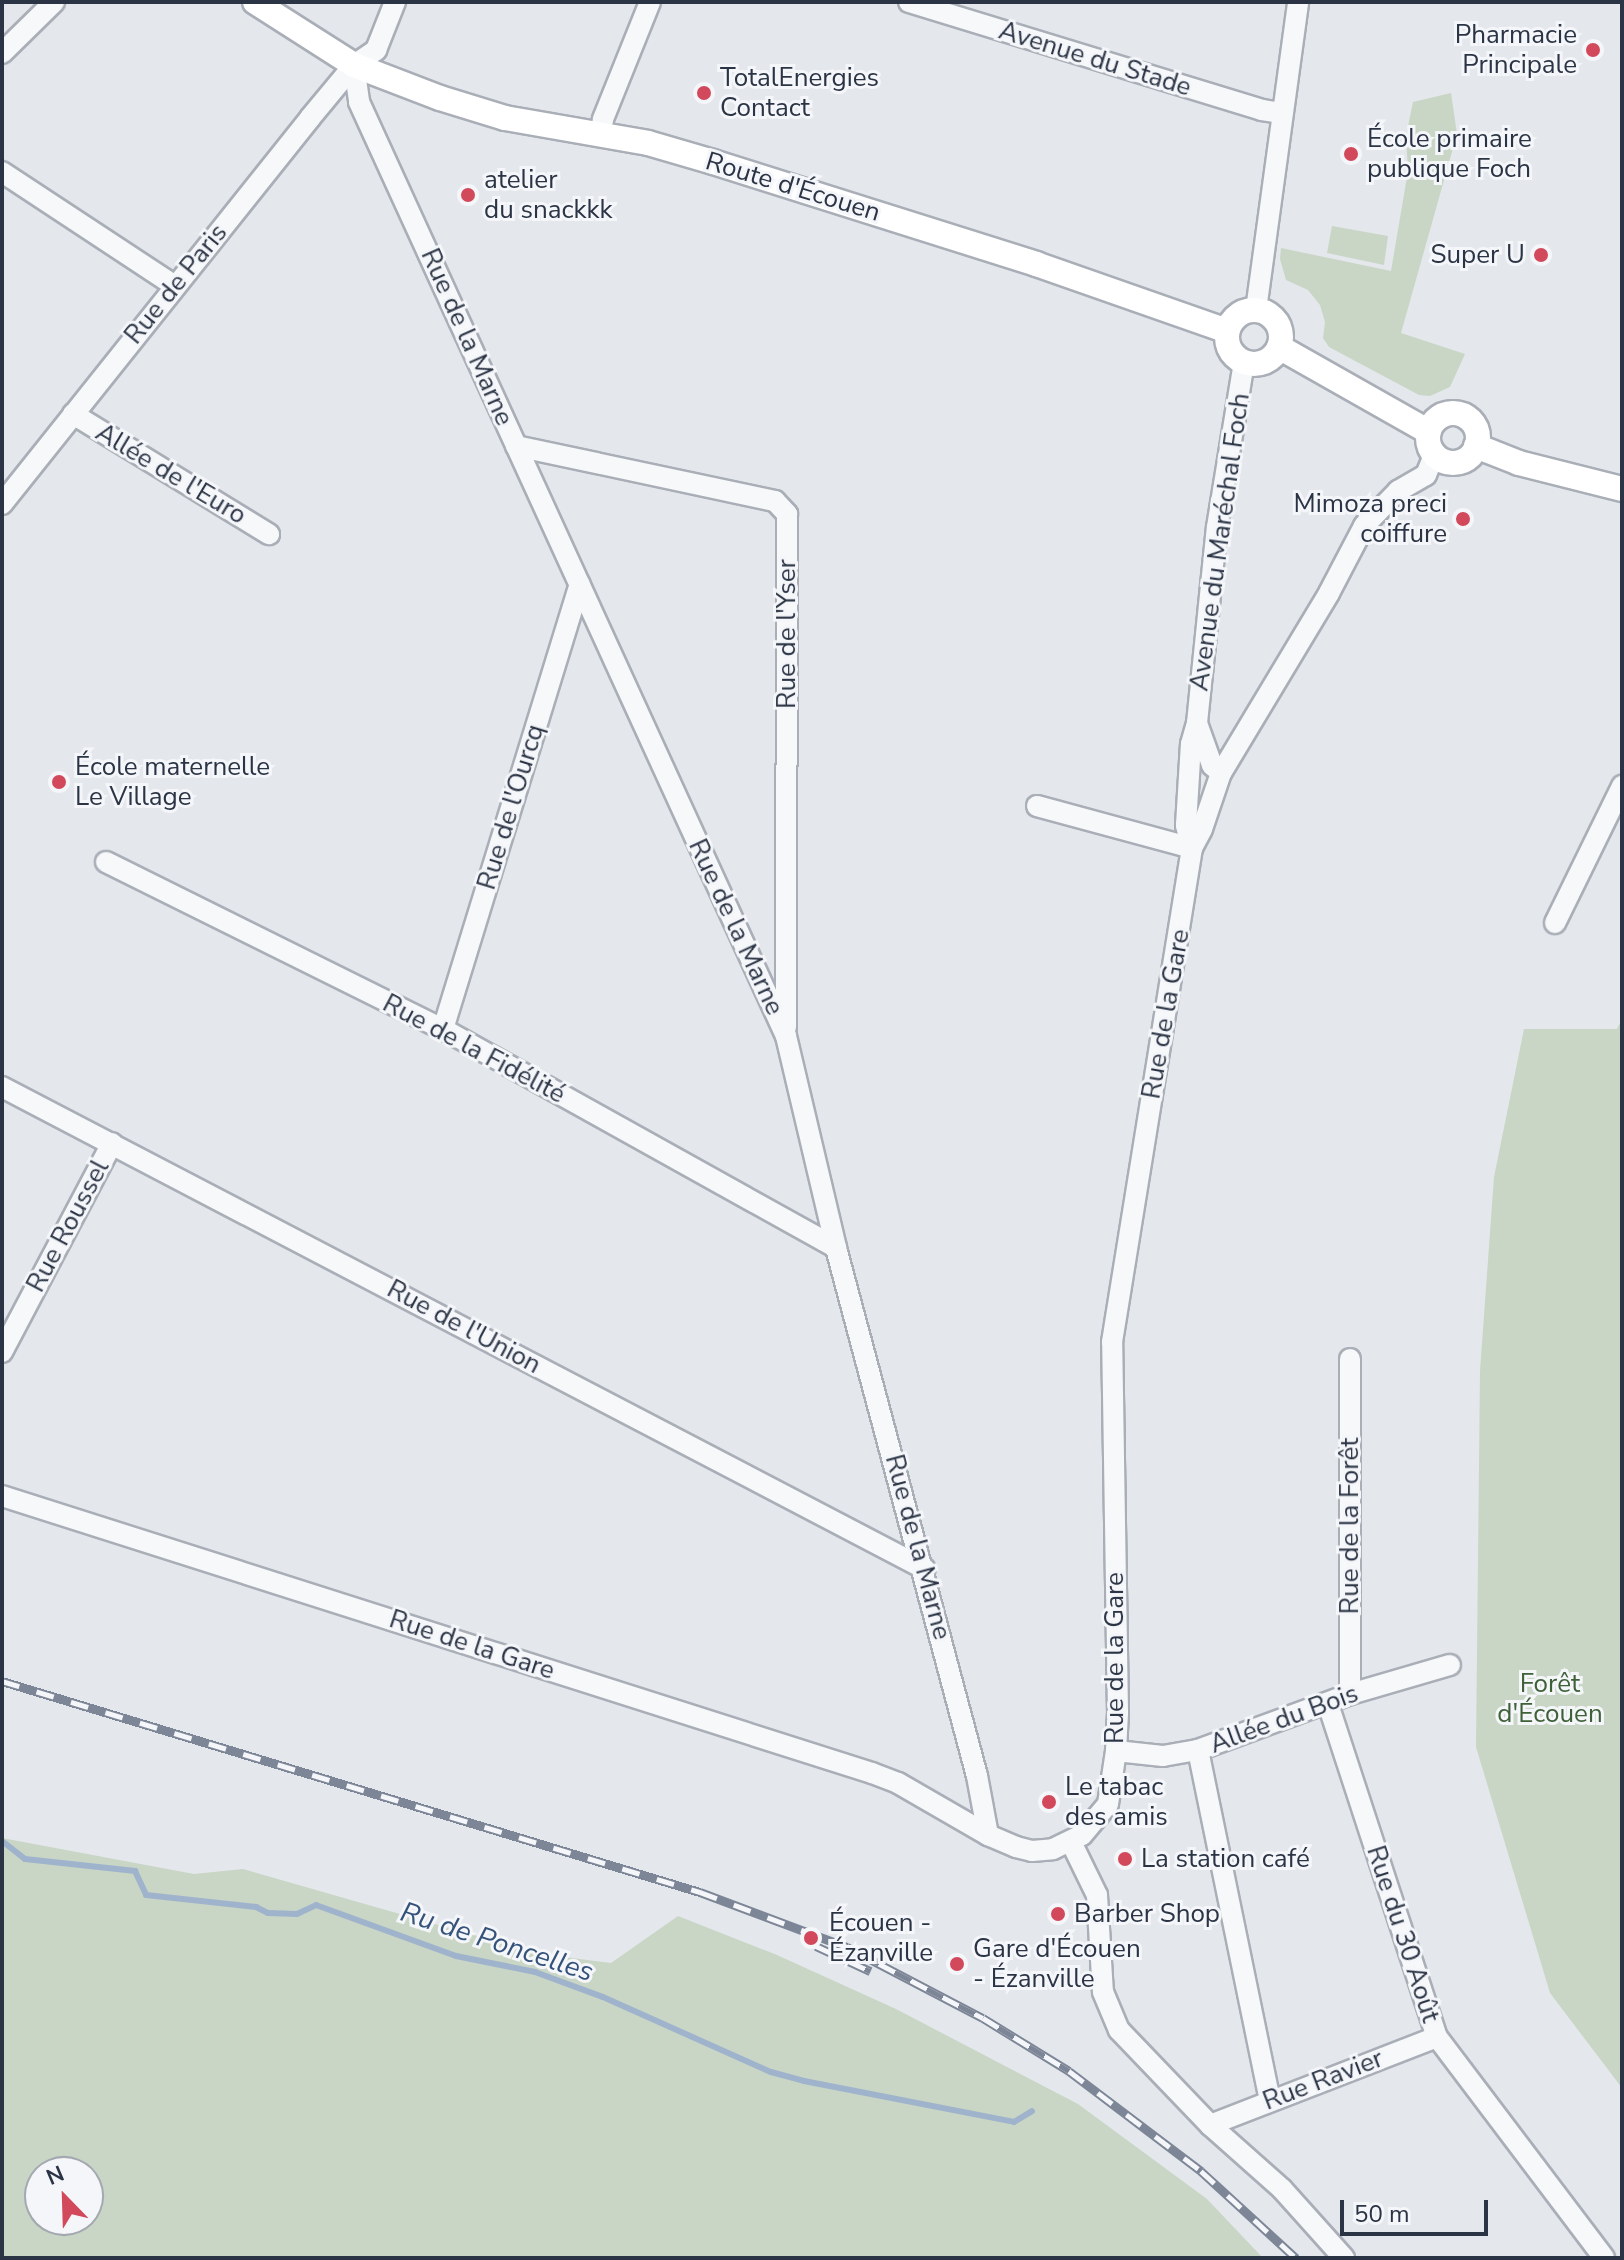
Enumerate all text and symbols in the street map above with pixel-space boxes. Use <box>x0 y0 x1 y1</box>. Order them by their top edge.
street label: Avenue du Stade <box>995 15 1195 103</box>
place label: Pharmacie Principale <box>1455 19 1577 80</box>
marker: Pharmacie Principale <box>1584 41 1602 59</box>
place label: TotalEnergies Contact <box>720 62 879 124</box>
marker: TotalEnergies Contact <box>695 84 713 102</box>
place label: École primaire publique Foch <box>1367 123 1532 184</box>
marker: École primaire publique Foch <box>1342 145 1360 163</box>
street label: Route d'Écouen <box>702 146 884 228</box>
place label: atelier du snackkk <box>484 164 613 226</box>
marker: atelier du snackkk <box>459 186 477 204</box>
street label: Rue de Paris <box>118 218 234 350</box>
place label: Super U <box>1431 239 1525 271</box>
street label: Rue de la Marne <box>414 244 520 430</box>
marker: Super U <box>1532 246 1550 264</box>
street label: Avenue du Maréchal Foch <box>1184 391 1256 693</box>
street label: Allée de l'Euro <box>90 417 252 531</box>
place label: Mimoza preci coiffure <box>1294 488 1447 550</box>
marker: Mimoza preci coiffure <box>1454 510 1472 528</box>
street label: Rue de l'Yser <box>771 559 803 709</box>
street label: Rue de l'Ourcq <box>471 721 551 893</box>
place label: École maternelle Le Village <box>75 751 270 812</box>
marker: École maternelle Le Village <box>50 773 68 791</box>
street label: Rue de la Marne <box>682 834 790 1020</box>
street label: Rue de la Gare <box>1136 927 1196 1101</box>
street label: Rue de la Fidélité <box>377 988 571 1110</box>
street label: Rue Roussel <box>20 1155 116 1297</box>
street label: Rue de l'Union <box>382 1273 546 1381</box>
street label: Rue de la Forêt <box>1334 1438 1366 1614</box>
street label: Rue de la Marne <box>878 1451 958 1643</box>
street label: Rue de la Gare <box>1099 1572 1131 1744</box>
street label: Rue de la Gare <box>385 1604 559 1686</box>
park label: Forêt d'Écouen <box>1497 1668 1603 1730</box>
street label: Allée du Bois <box>1206 1678 1362 1760</box>
place label: Le tabac des amis <box>1065 1771 1168 1832</box>
marker: Le tabac des amis <box>1040 1793 1058 1811</box>
street label: Rue du 30 Août <box>1360 1842 1446 2026</box>
place label: La station café <box>1141 1843 1310 1875</box>
marker: La station café <box>1116 1850 1134 1868</box>
water label: Ru de Poncelles <box>396 1895 598 1989</box>
place label: Barber Shop <box>1074 1898 1220 1930</box>
marker: Barber Shop <box>1049 1905 1067 1923</box>
place label: Écouen - Ézanville <box>829 1907 933 1968</box>
marker: Écouen - Ézanville <box>800 1927 822 1949</box>
place label: Gare d'Écouen - Ézanville <box>973 1933 1141 1994</box>
marker: Gare d'Écouen - Ézanville <box>948 1955 966 1973</box>
street label: Rue Ravier <box>1259 2043 1387 2117</box>
north arrow <box>24 2156 104 2236</box>
text: N <box>42 2159 69 2193</box>
scale bar <box>1344 2184 1492 2234</box>
text: 50 m <box>1354 2198 1410 2230</box>

